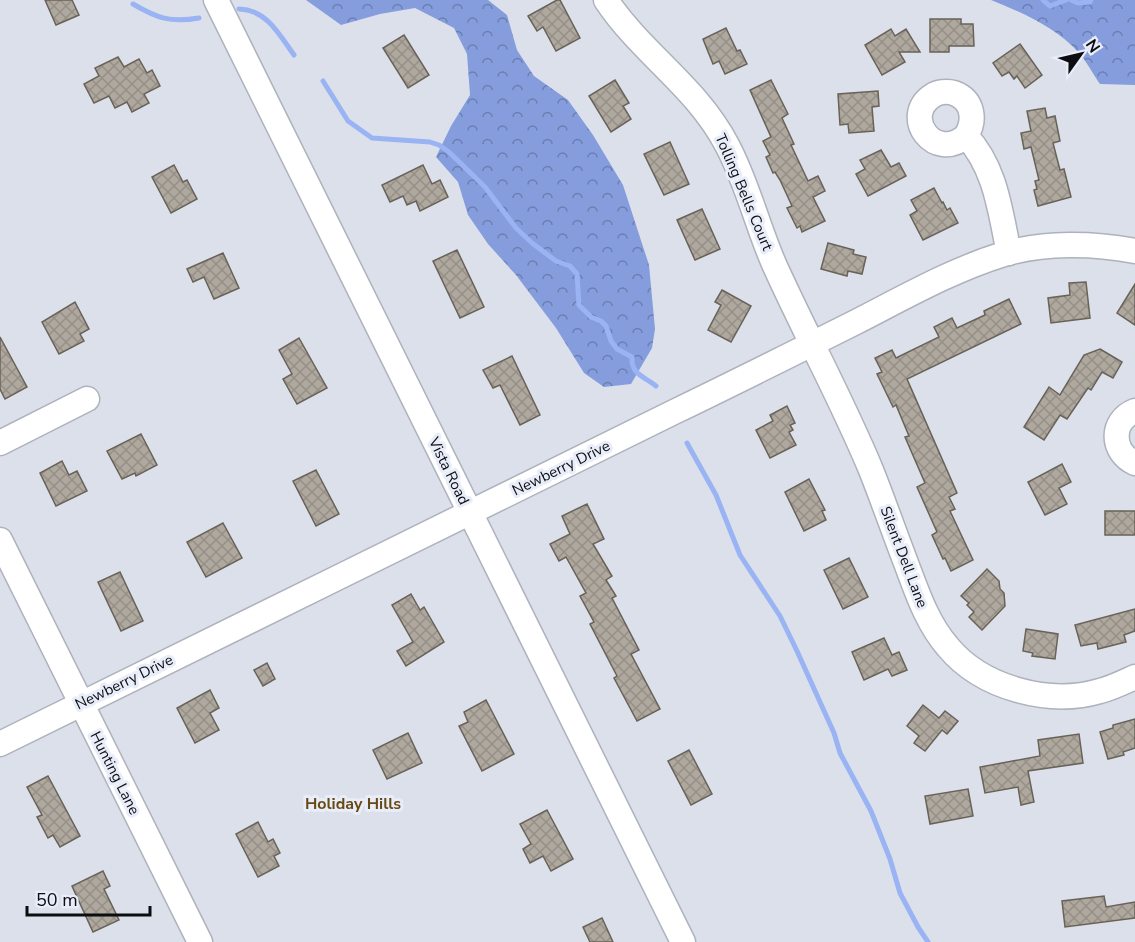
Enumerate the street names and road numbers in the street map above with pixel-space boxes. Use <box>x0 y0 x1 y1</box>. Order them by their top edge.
street label: Tolling Bells Court <box>710 131 778 254</box>
street label: Vista Road <box>424 433 474 508</box>
street label: Newberry Drive <box>509 436 613 500</box>
street label: Silent Dell Lane <box>875 503 933 611</box>
street label: Newberry Drive <box>72 650 176 714</box>
street label: Hunting Lane <box>85 728 145 818</box>

